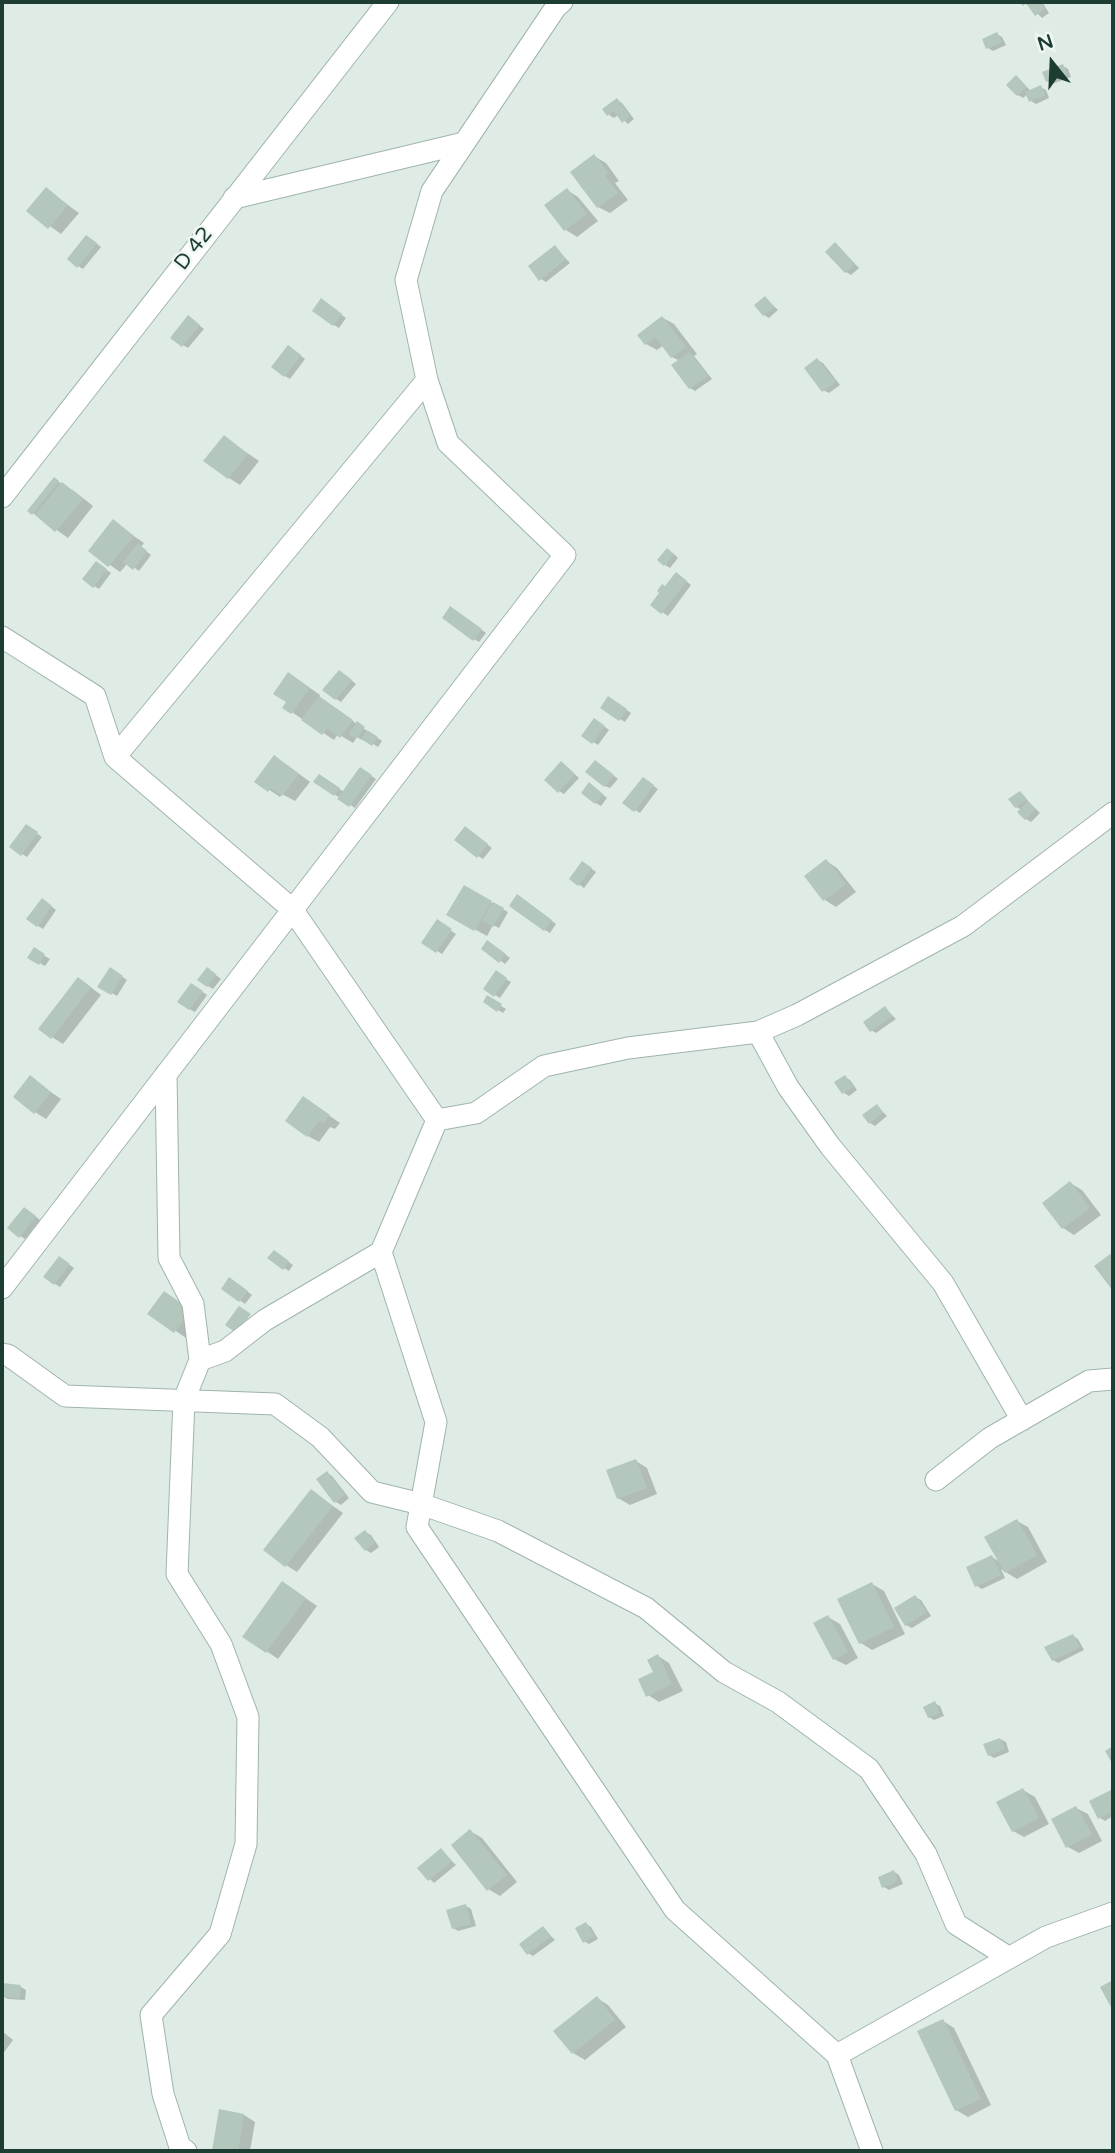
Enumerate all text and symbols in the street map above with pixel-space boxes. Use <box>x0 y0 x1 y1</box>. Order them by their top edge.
north arrow <box>1017 28 1087 98</box>
text: N <box>1035 30 1056 56</box>
street label: D 42 <box>169 222 219 276</box>

